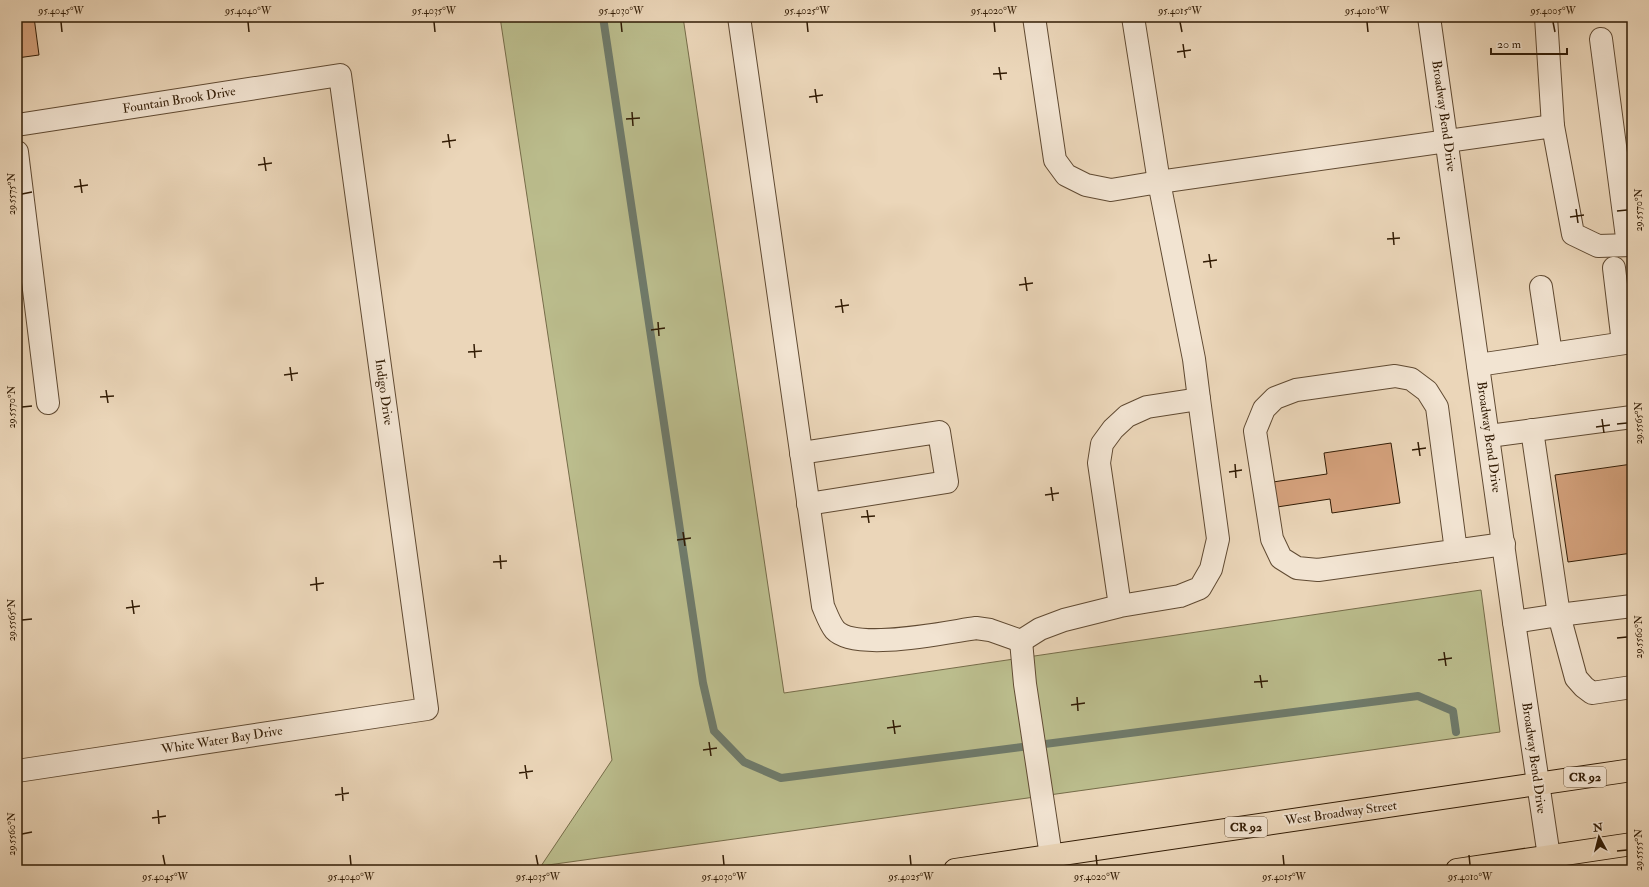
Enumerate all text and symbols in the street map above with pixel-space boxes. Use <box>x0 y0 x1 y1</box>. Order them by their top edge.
text: 95.4045°W <box>37 5 85 17</box>
text: 95.4040°W <box>224 5 272 17</box>
text: 95.4035°W <box>411 5 457 17</box>
text: 95.4030°W <box>598 5 644 17</box>
text: 95.4025°W <box>783 5 830 17</box>
text: 95.4020°W <box>970 5 1018 17</box>
text: 95.4015°W <box>1157 5 1203 17</box>
text: 95.4010°W <box>1344 5 1390 17</box>
text: 95.4005°W <box>1529 5 1576 17</box>
scale bar <box>1491 30 1567 56</box>
text: 20 m <box>1497 37 1522 52</box>
street label: Broadway Bend Drive <box>1427 59 1460 173</box>
street label: Fountain Brook Drive <box>121 83 237 117</box>
text: 29.5575°N <box>6 173 18 215</box>
text: 29.5570°N <box>1633 188 1645 231</box>
street label: Indigo Drive <box>371 358 397 427</box>
street label: Broadway Bend Drive <box>1472 380 1505 494</box>
text: 29.5570°N <box>6 385 18 428</box>
text: 29.5565°N <box>1633 402 1645 444</box>
text: 29.5565°N <box>6 599 18 641</box>
text: 29.5560°N <box>1633 615 1645 659</box>
street label: Broadway Bend Drive <box>1517 701 1550 815</box>
street label: White Water Bay Drive <box>159 722 284 759</box>
road number: CR 92 <box>1564 767 1606 787</box>
street label: West Broadway Street <box>1283 797 1398 830</box>
text: 29.5560°N <box>6 812 18 856</box>
road number: CR 92 <box>1225 817 1267 837</box>
north arrow <box>1579 817 1619 857</box>
text: N <box>1591 820 1605 835</box>
text: 29.5555°N <box>1633 829 1645 871</box>
text: 95.4045°W <box>141 871 189 883</box>
text: 95.4040°W <box>327 871 375 883</box>
text: 95.4035°W <box>515 871 561 883</box>
text: 95.4030°W <box>701 871 747 883</box>
text: 95.4025°W <box>887 871 934 883</box>
text: 95.4020°W <box>1073 871 1121 883</box>
text: 95.4015°W <box>1261 871 1307 883</box>
text: 95.4010°W <box>1447 871 1493 883</box>

